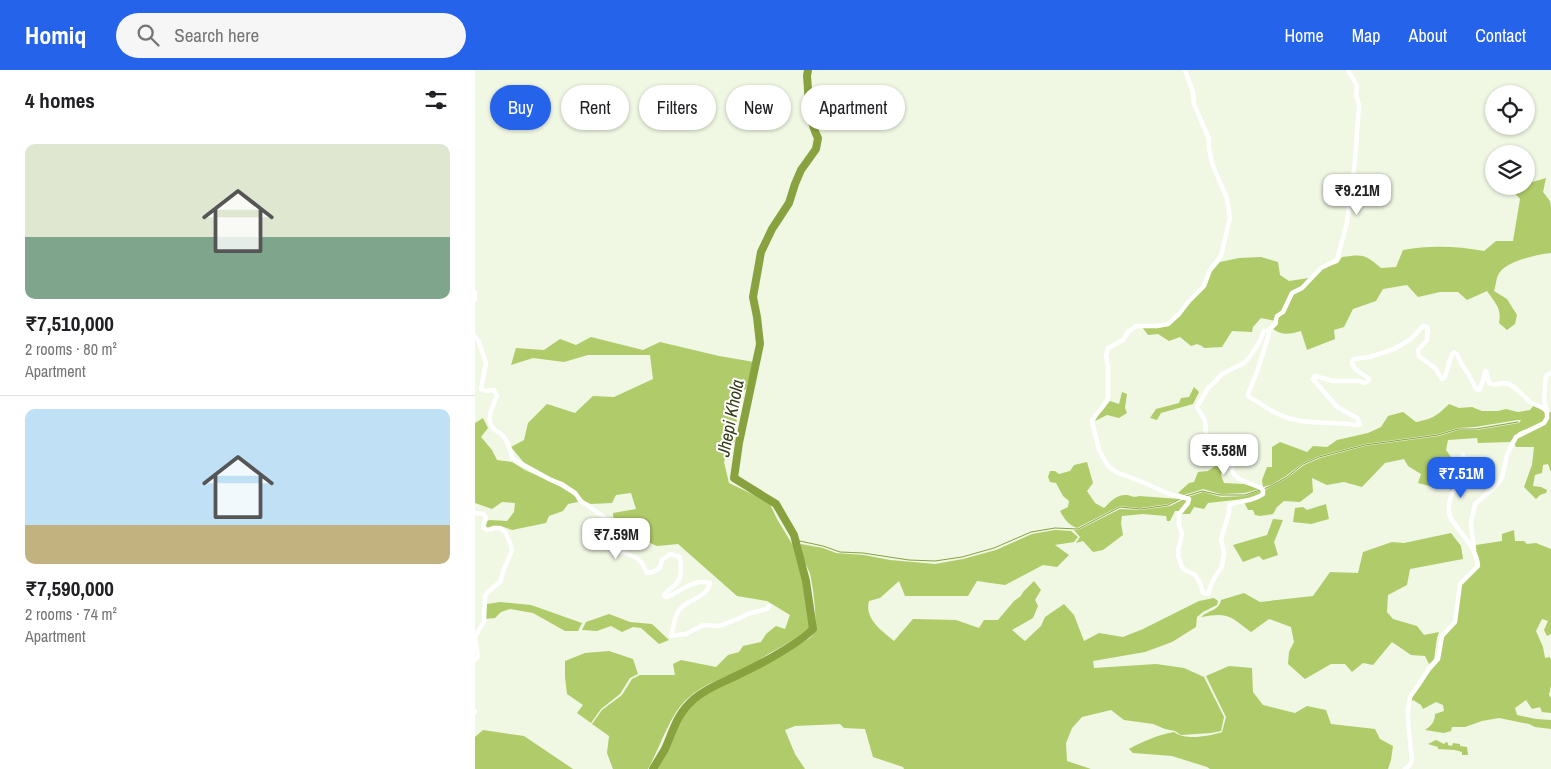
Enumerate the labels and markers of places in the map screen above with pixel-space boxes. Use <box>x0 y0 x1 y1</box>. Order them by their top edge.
pin: ₹9.21M <box>1316 174 1398 216</box>
pin: ₹5.58M <box>1183 434 1265 476</box>
pin: ₹7.51M <box>1420 456 1502 499</box>
pin: ₹7.59M <box>575 518 657 560</box>

